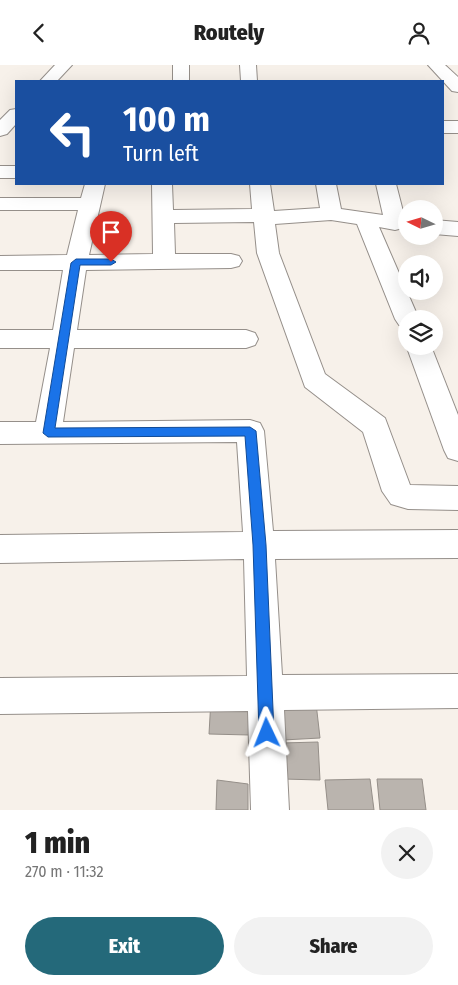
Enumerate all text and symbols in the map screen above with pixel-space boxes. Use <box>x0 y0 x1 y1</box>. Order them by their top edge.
icon: back <box>25 19 53 47</box>
text: Routely <box>194 19 264 46</box>
icon: person <box>405 19 433 47</box>
text: 100 m <box>123 98 210 140</box>
icon: left <box>40 100 105 165</box>
text: Turn left <box>123 140 199 167</box>
north arrow <box>398 200 442 245</box>
map controls <box>398 200 443 355</box>
pin <box>90 211 132 262</box>
icon: arrive <box>97 218 125 246</box>
button: sound <box>398 255 443 300</box>
button: layers <box>398 310 443 355</box>
position arrow <box>240 706 292 758</box>
text: 1 min <box>25 825 90 861</box>
button: close <box>381 827 433 879</box>
text: 270 m · 11:32 <box>25 862 104 881</box>
button: Exit <box>25 917 224 975</box>
button: Share <box>234 917 433 975</box>

